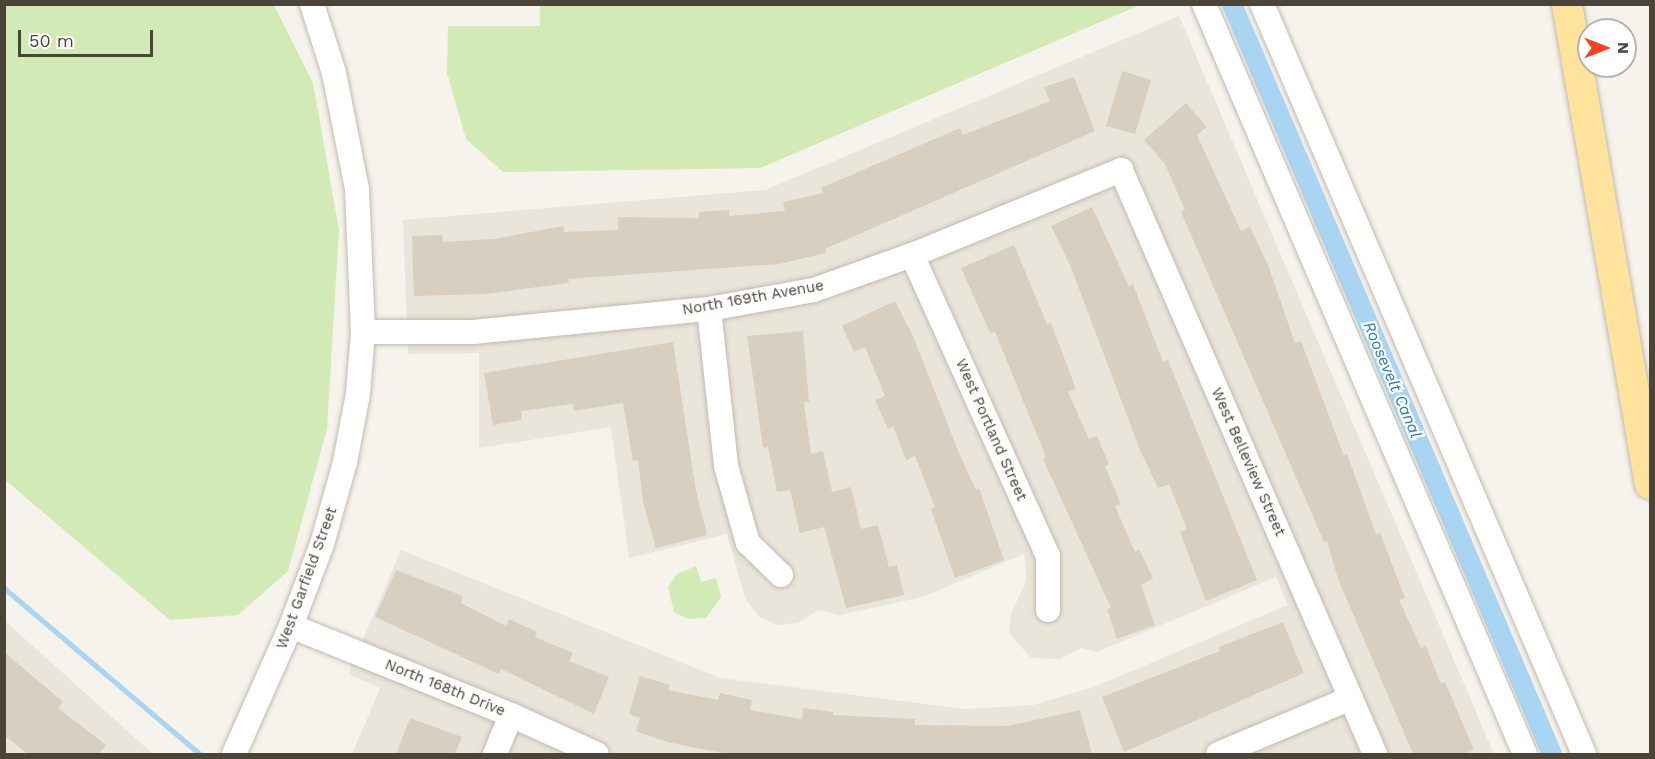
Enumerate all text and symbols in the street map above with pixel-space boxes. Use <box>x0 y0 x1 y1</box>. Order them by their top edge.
scale bar <box>21 18 156 56</box>
north arrow <box>1577 18 1637 78</box>
text: 50 m <box>29 30 74 51</box>
text: N <box>1614 42 1633 54</box>
street label: North 169th Avenue <box>680 277 826 319</box>
water label: Roosevelt Canal <box>1359 319 1425 441</box>
street label: West Portland Street <box>951 356 1031 504</box>
street label: West Belleview Street <box>1207 385 1289 539</box>
street label: West Garfield Street <box>273 504 341 652</box>
street label: North 168th Drive <box>382 656 508 720</box>

